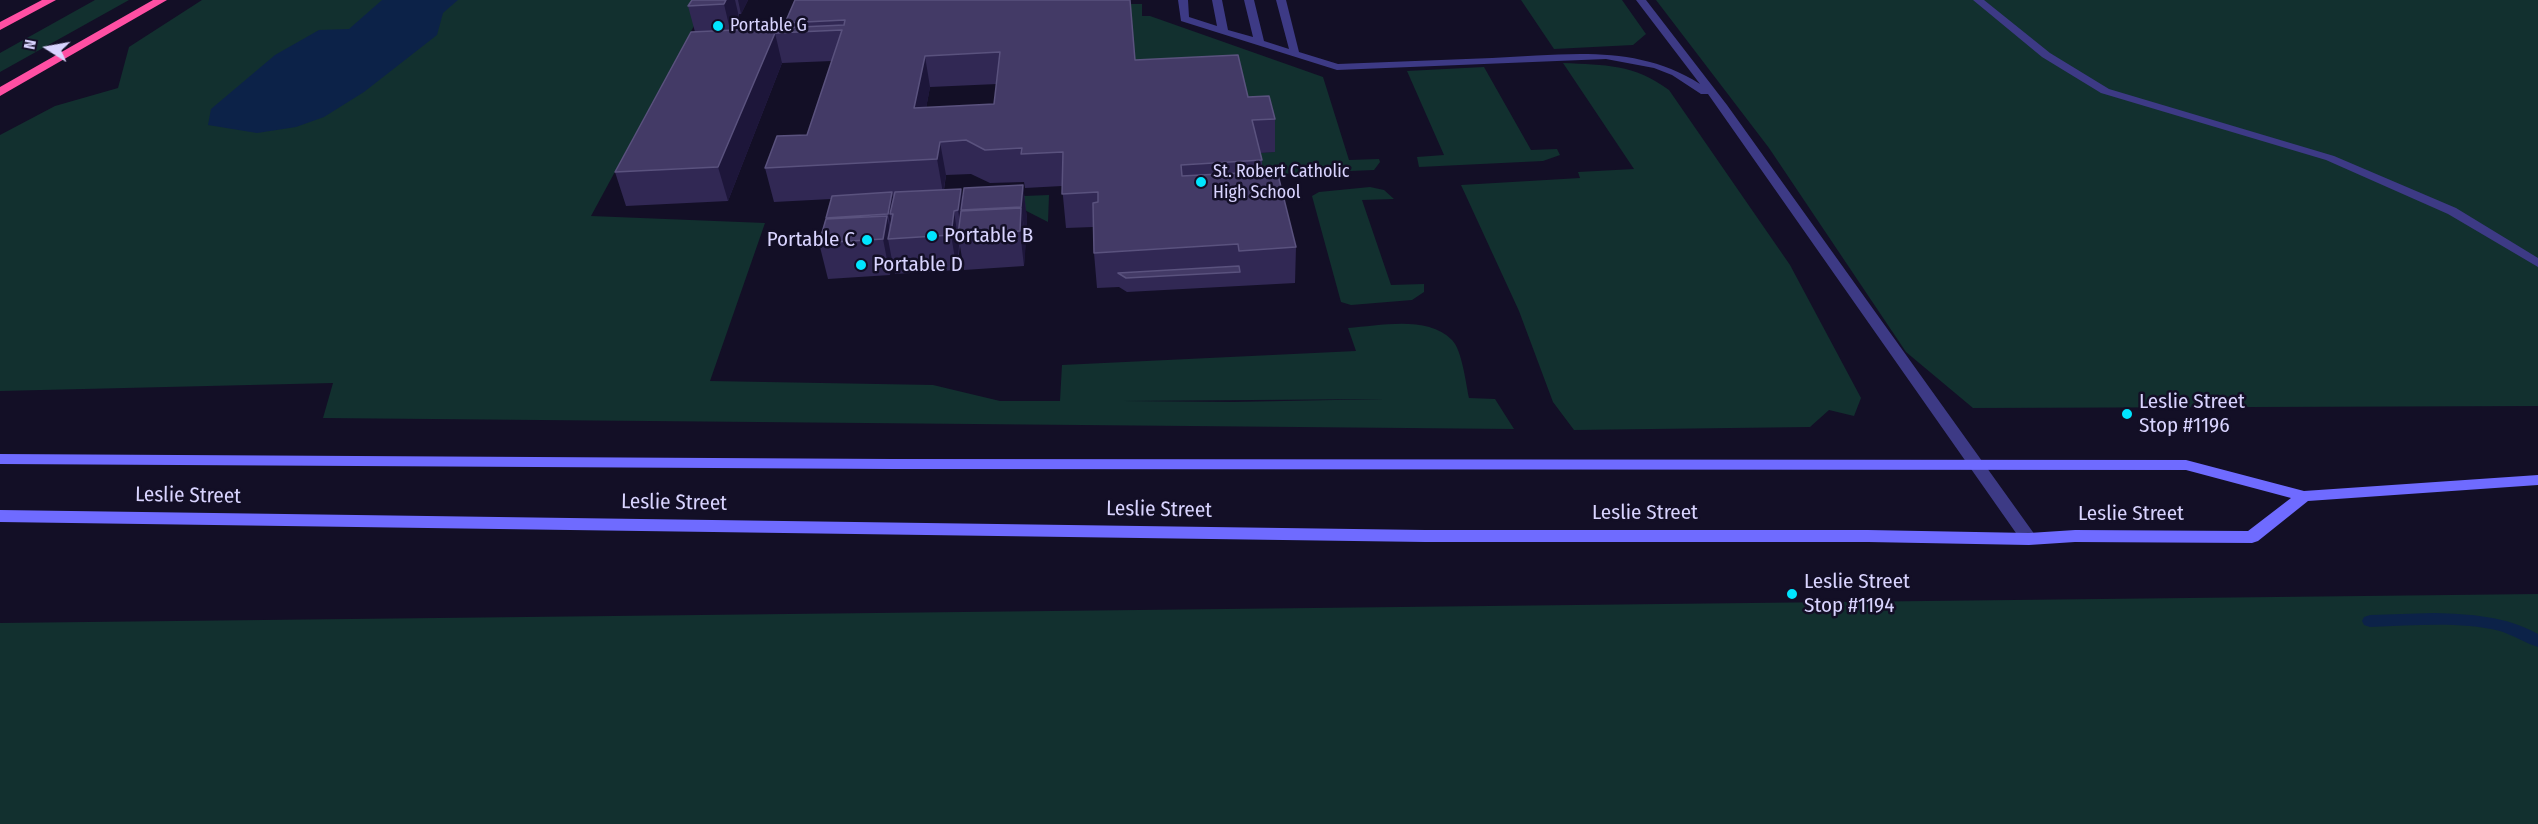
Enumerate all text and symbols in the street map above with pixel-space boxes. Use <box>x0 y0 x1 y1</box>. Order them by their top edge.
place label: Portable G <box>730 15 807 37</box>
north arrow <box>18 18 78 78</box>
marker: Portable G <box>711 19 725 33</box>
text: N <box>20 38 40 51</box>
place label: St. Robert Catholic High School <box>1213 161 1349 204</box>
marker: St. Robert Catholic High School <box>1194 175 1208 189</box>
place label: Portable B <box>944 223 1033 249</box>
place label: Portable C <box>767 227 855 253</box>
marker: Portable B <box>925 229 939 243</box>
marker: Portable C <box>860 233 874 247</box>
place label: Portable D <box>873 252 963 278</box>
marker: Portable D <box>854 258 868 272</box>
place label: Leslie Street Stop #1196 <box>2139 389 2245 439</box>
marker: Leslie Street Stop #1196 <box>2120 407 2134 421</box>
street label: Leslie Street <box>135 482 241 510</box>
street label: Leslie Street <box>621 489 727 517</box>
street label: Leslie Street <box>1106 496 1212 524</box>
street label: Leslie Street <box>1592 500 1698 526</box>
street label: Leslie Street <box>2078 501 2184 527</box>
place label: Leslie Street Stop #1194 <box>1804 569 1910 619</box>
marker: Leslie Street Stop #1194 <box>1785 587 1799 601</box>

